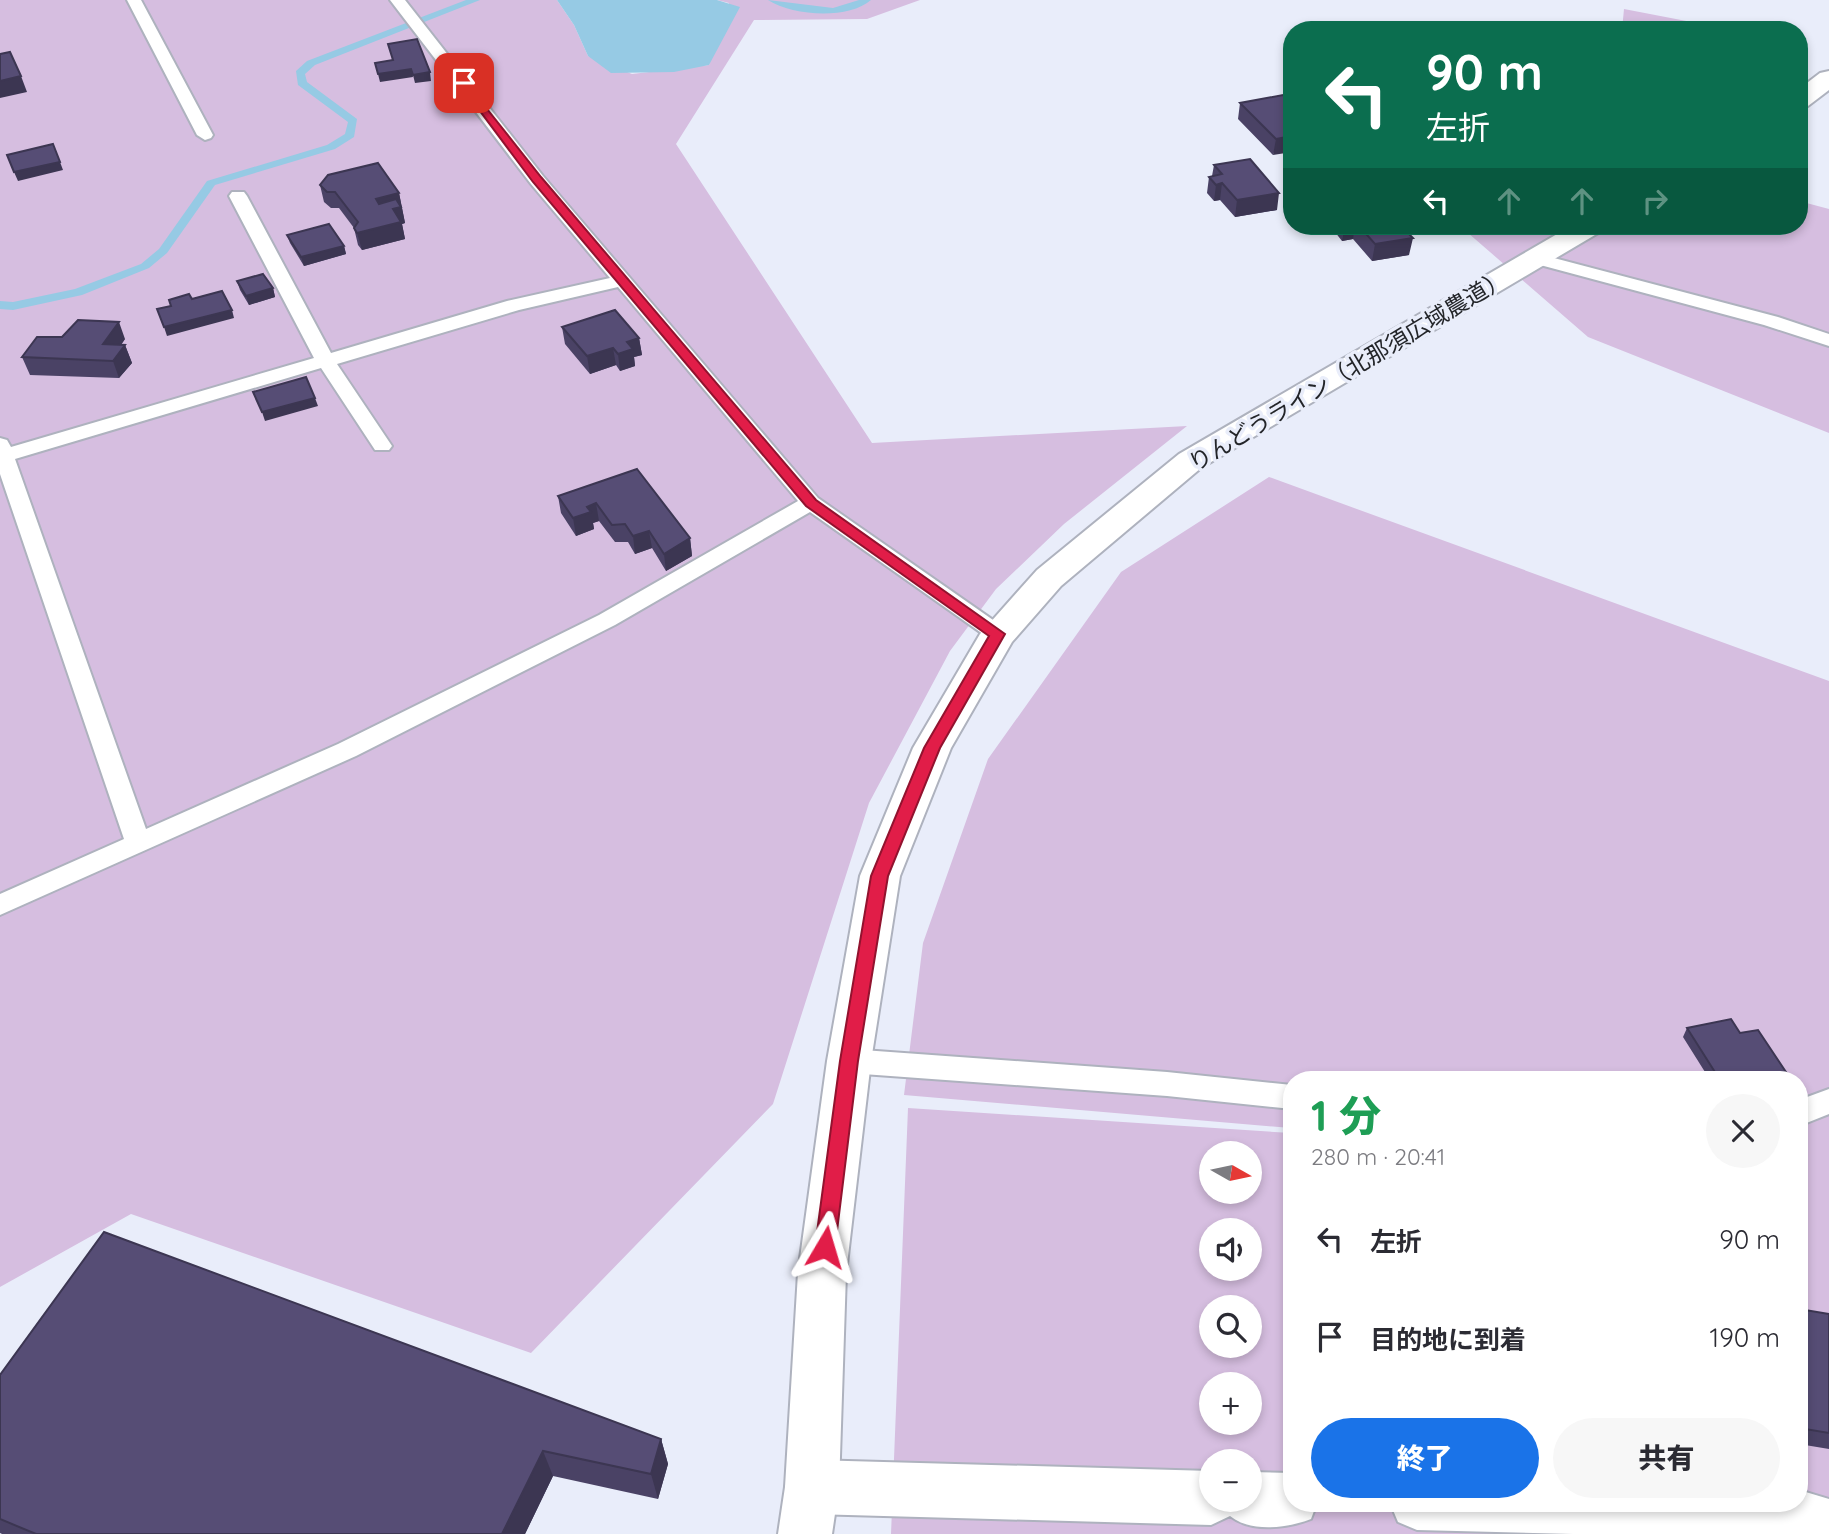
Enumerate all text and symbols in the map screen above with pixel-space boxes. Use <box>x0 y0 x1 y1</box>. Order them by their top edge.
text: 90 m <box>1426 41 1543 102</box>
icon: left <box>1311 49 1402 140</box>
pin <box>434 53 494 113</box>
icon: arrive <box>445 64 483 102</box>
text: 左折 <box>1426 107 1490 147</box>
icon: left <box>1417 182 1455 220</box>
icon: ahead <box>1490 182 1528 220</box>
icon: ahead <box>1563 182 1601 220</box>
icon: right <box>1636 182 1674 220</box>
street label: りんどうライン（北那須広域農道） <box>1183 263 1513 477</box>
text: 1 分 <box>1311 1089 1381 1142</box>
button: close <box>1706 1094 1780 1168</box>
north arrow <box>1199 1141 1262 1204</box>
map controls <box>1199 1141 1262 1512</box>
text: 280 m · 20:41 <box>1311 1142 1445 1171</box>
position arrow <box>788 1210 862 1284</box>
button: sound <box>1199 1218 1262 1281</box>
icon: left <box>1311 1220 1349 1258</box>
text: 90 m <box>1719 1223 1780 1256</box>
text: 左折 <box>1370 1225 1422 1258</box>
button: search <box>1199 1295 1262 1358</box>
icon: arrive <box>1311 1318 1349 1356</box>
text: 190 m <box>1710 1321 1780 1354</box>
text: 目的地に到着 <box>1370 1323 1526 1356</box>
button: + <box>1199 1372 1262 1435</box>
button: 終了 <box>1311 1418 1539 1498</box>
button: 共有 <box>1553 1418 1780 1498</box>
button: − <box>1199 1449 1262 1512</box>

